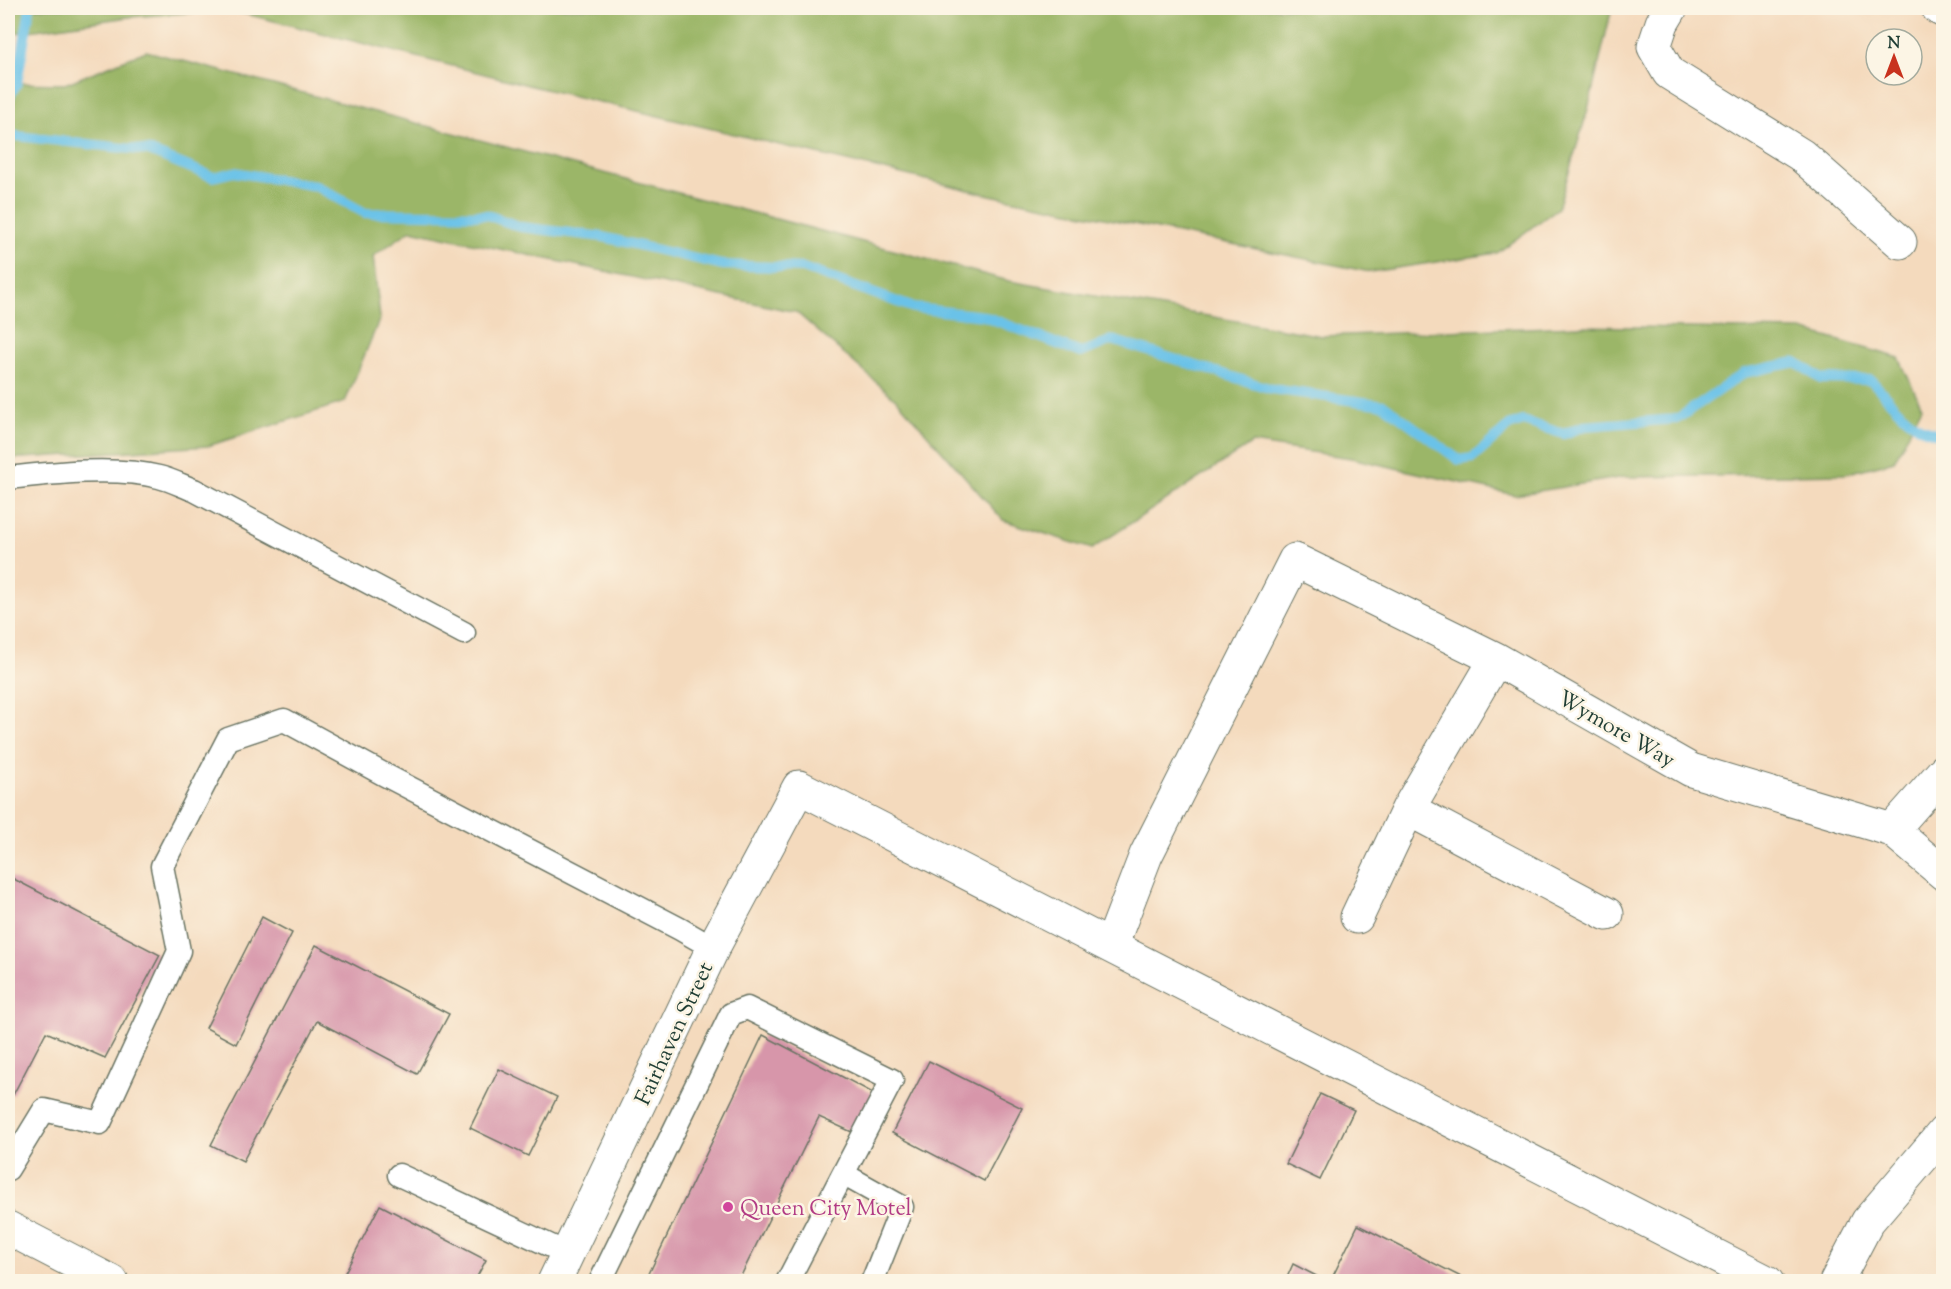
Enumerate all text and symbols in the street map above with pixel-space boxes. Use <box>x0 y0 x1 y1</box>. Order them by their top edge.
north arrow <box>1864 27 1924 87</box>
text: N <box>1888 33 1901 56</box>
street label: Wymore Way <box>1551 684 1680 777</box>
street label: Fairhaven Street <box>629 957 723 1111</box>
place label: Queen City Motel <box>740 1194 912 1226</box>
marker: Queen City Motel <box>721 1200 735 1214</box>

